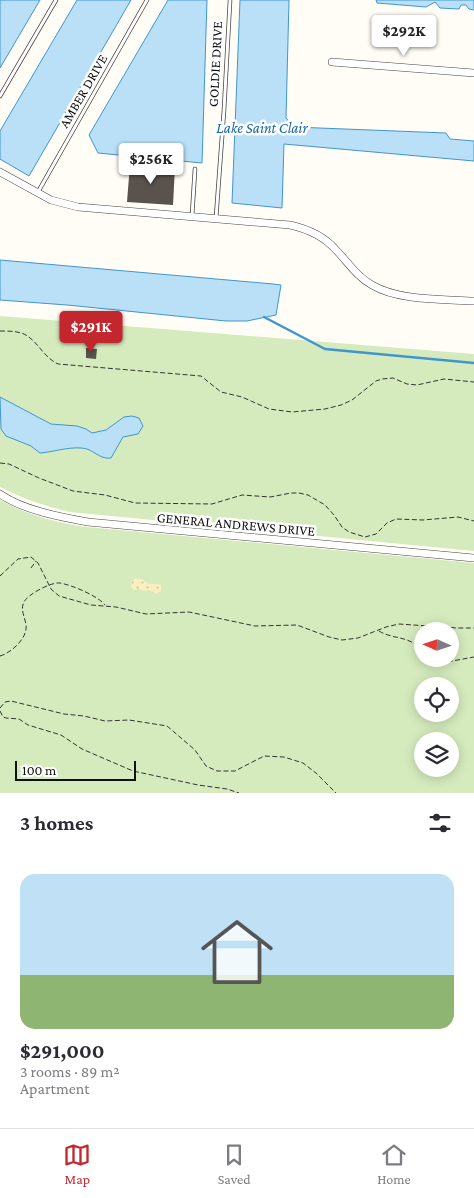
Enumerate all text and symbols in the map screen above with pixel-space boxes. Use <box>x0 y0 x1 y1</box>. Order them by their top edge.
pin: $292K <box>369 15 439 57</box>
street label: GOLDIE DRIVE <box>205 20 225 107</box>
text: $292K <box>382 22 426 39</box>
street label: AMBER DRIVE <box>56 51 111 131</box>
water label: Lake Saint Clair <box>216 120 308 136</box>
pin: $256K <box>116 142 186 185</box>
text: $256K <box>130 150 172 167</box>
pin: $291K <box>56 310 126 353</box>
text: $291K <box>70 318 112 335</box>
street label: GENERAL ANDREWS DRIVE <box>156 509 316 539</box>
north arrow <box>414 622 459 668</box>
map controls <box>414 622 459 777</box>
button: locate <box>414 677 459 722</box>
button: layers <box>414 732 459 777</box>
scale bar <box>15 758 136 781</box>
text: 100 m <box>22 762 56 778</box>
icon: filters <box>426 809 454 837</box>
text: 3 homes <box>20 811 93 835</box>
icon: home <box>192 907 282 997</box>
text: $291,000 <box>20 1039 104 1063</box>
text: 3 rooms · 89 m² <box>20 1063 119 1080</box>
text: Apartment <box>20 1080 90 1097</box>
tab: Map <box>63 1141 91 1187</box>
tab: Saved <box>218 1141 251 1187</box>
tab: Home <box>377 1141 411 1187</box>

